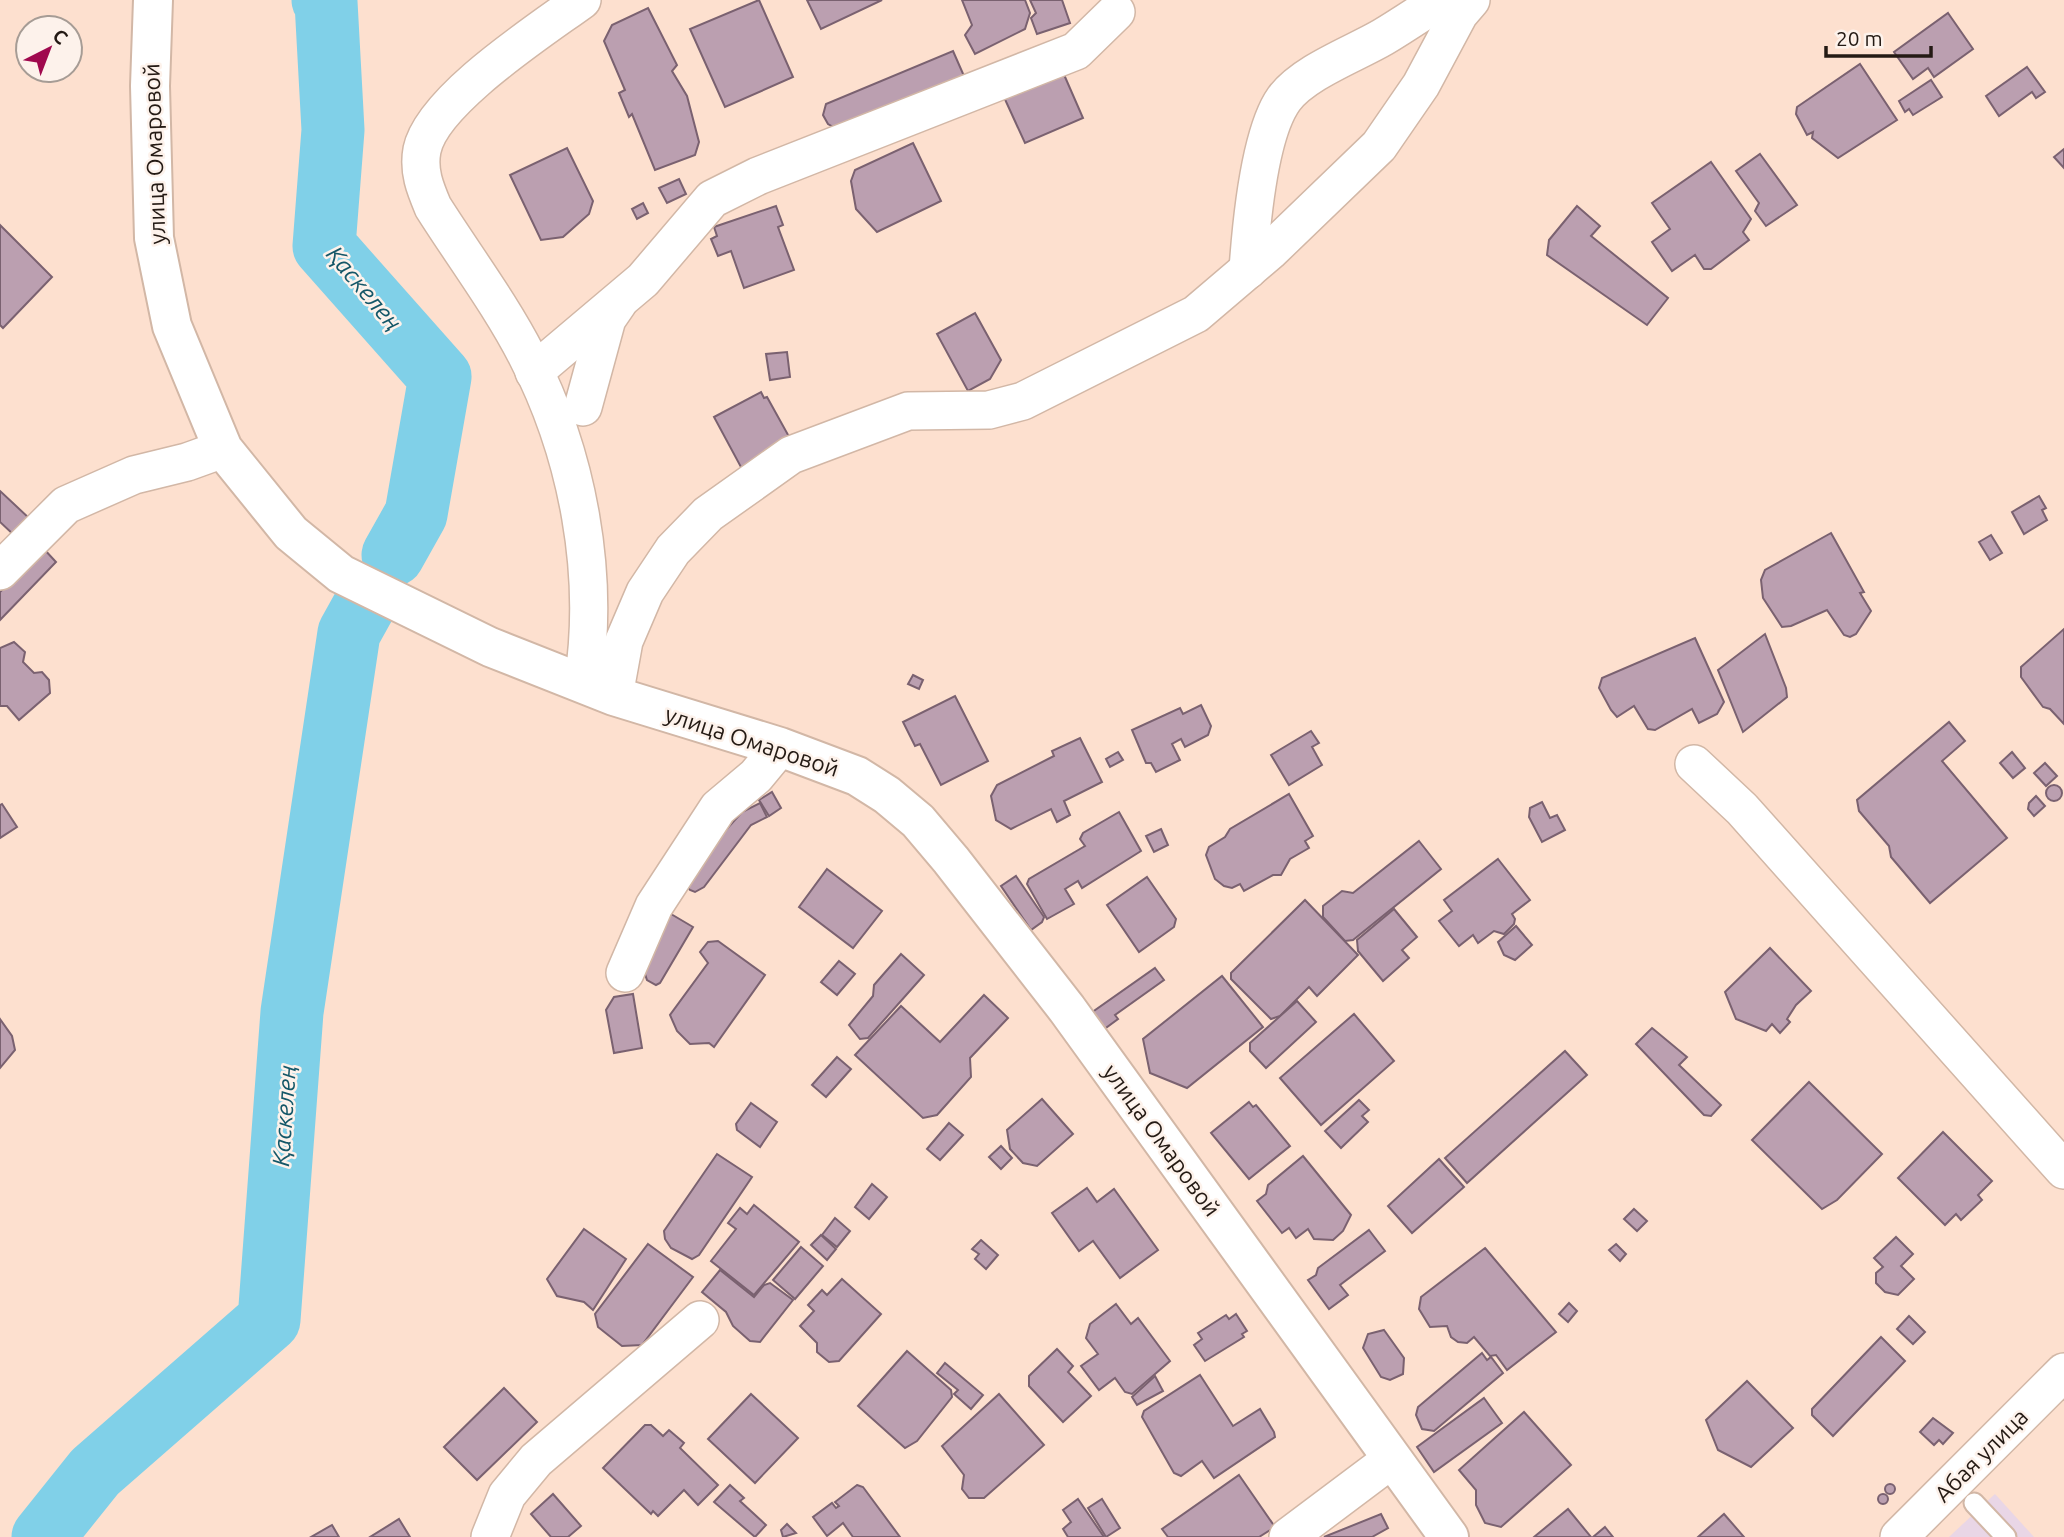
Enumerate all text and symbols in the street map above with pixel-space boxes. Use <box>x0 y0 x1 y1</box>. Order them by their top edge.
north arrow <box>14 14 84 84</box>
scale bar <box>1826 14 1931 58</box>
text: С <box>48 24 72 49</box>
text: 20 m <box>1836 26 1883 50</box>
street label: улица Омаровой <box>138 63 170 245</box>
water label: Қаскелең <box>321 241 407 335</box>
street label: улица Омаровой <box>662 701 842 781</box>
street label: улица Омаровой <box>1099 1059 1225 1221</box>
water label: Қаскелең <box>267 1065 301 1167</box>
street label: Абая улица <box>1929 1403 2033 1507</box>

